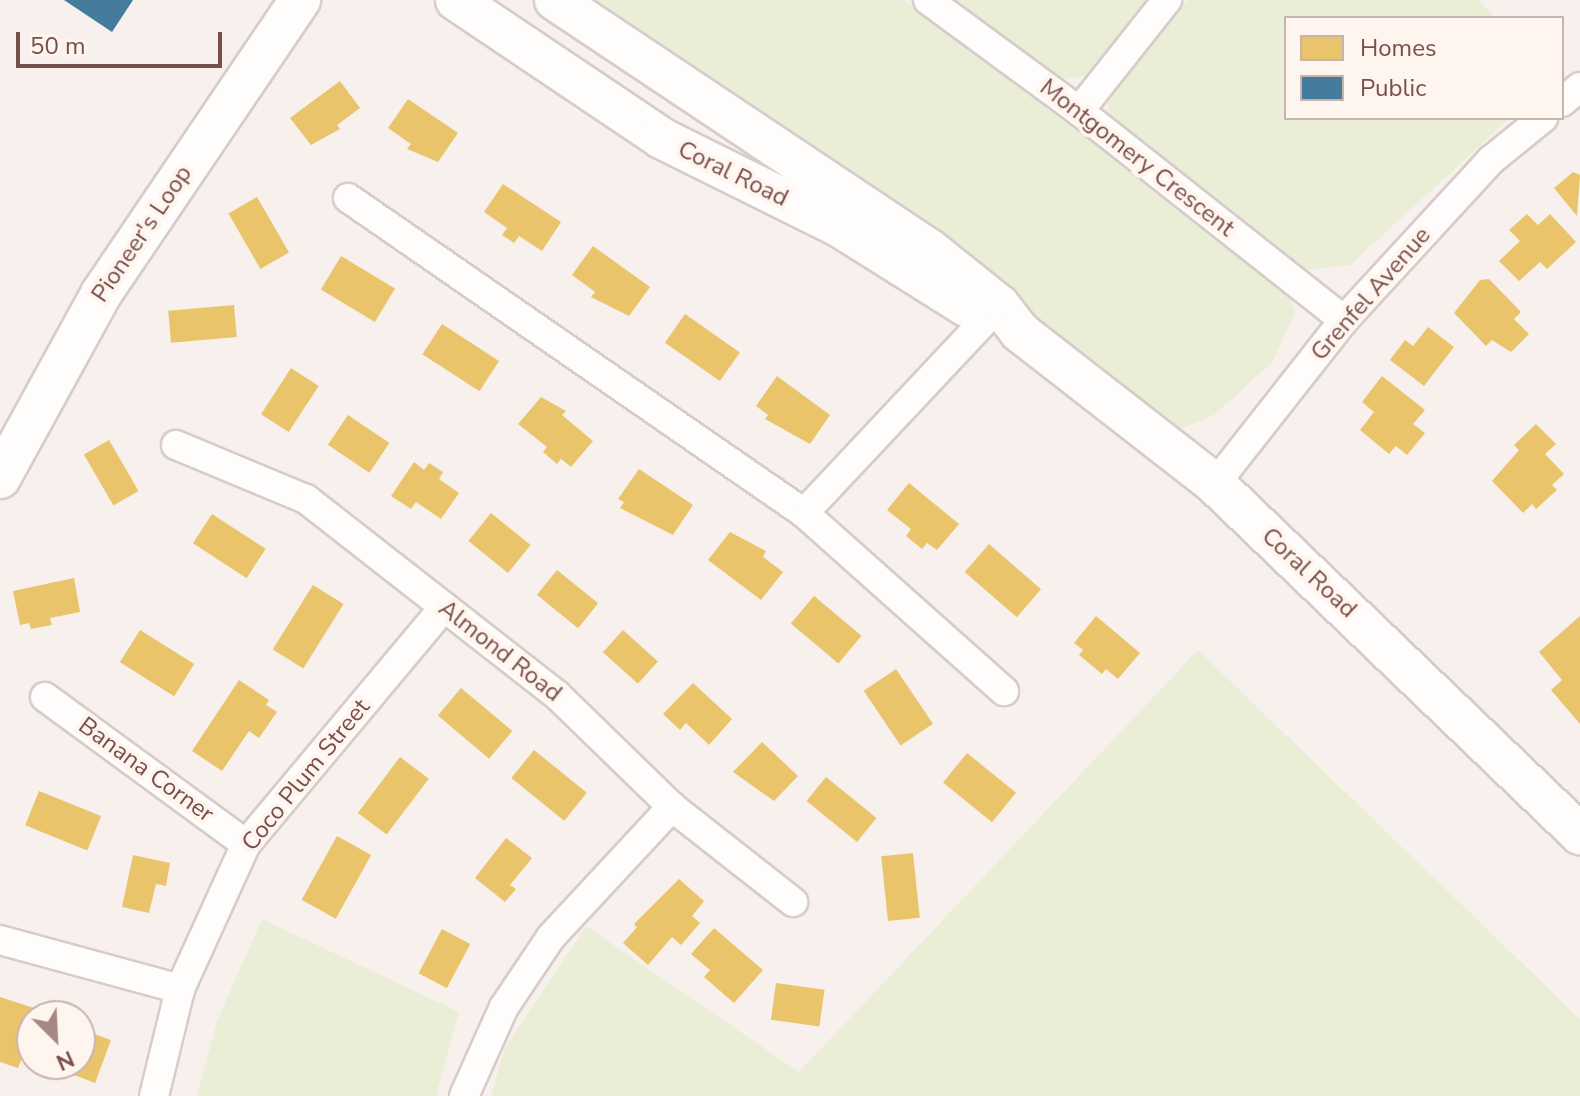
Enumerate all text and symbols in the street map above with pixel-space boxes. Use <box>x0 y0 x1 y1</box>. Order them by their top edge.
scale bar <box>20 16 226 66</box>
legend <box>1284 16 1564 120</box>
text: 50 m <box>30 30 86 62</box>
text: Homes <box>1360 32 1436 64</box>
text: Public <box>1360 72 1426 104</box>
street label: Montgomery Crescent <box>1034 73 1240 243</box>
street label: Coral Road <box>673 135 793 213</box>
street label: Pioneer's Loop <box>86 160 198 308</box>
street label: Grenfel Avenue <box>1305 221 1437 367</box>
street label: Coral Road <box>1256 522 1362 624</box>
street label: Almond Road <box>433 594 567 708</box>
street label: Coco Plum Street <box>236 693 376 857</box>
street label: Banana Corner <box>73 711 219 829</box>
north arrow <box>16 1000 96 1080</box>
text: N <box>51 1043 79 1077</box>

